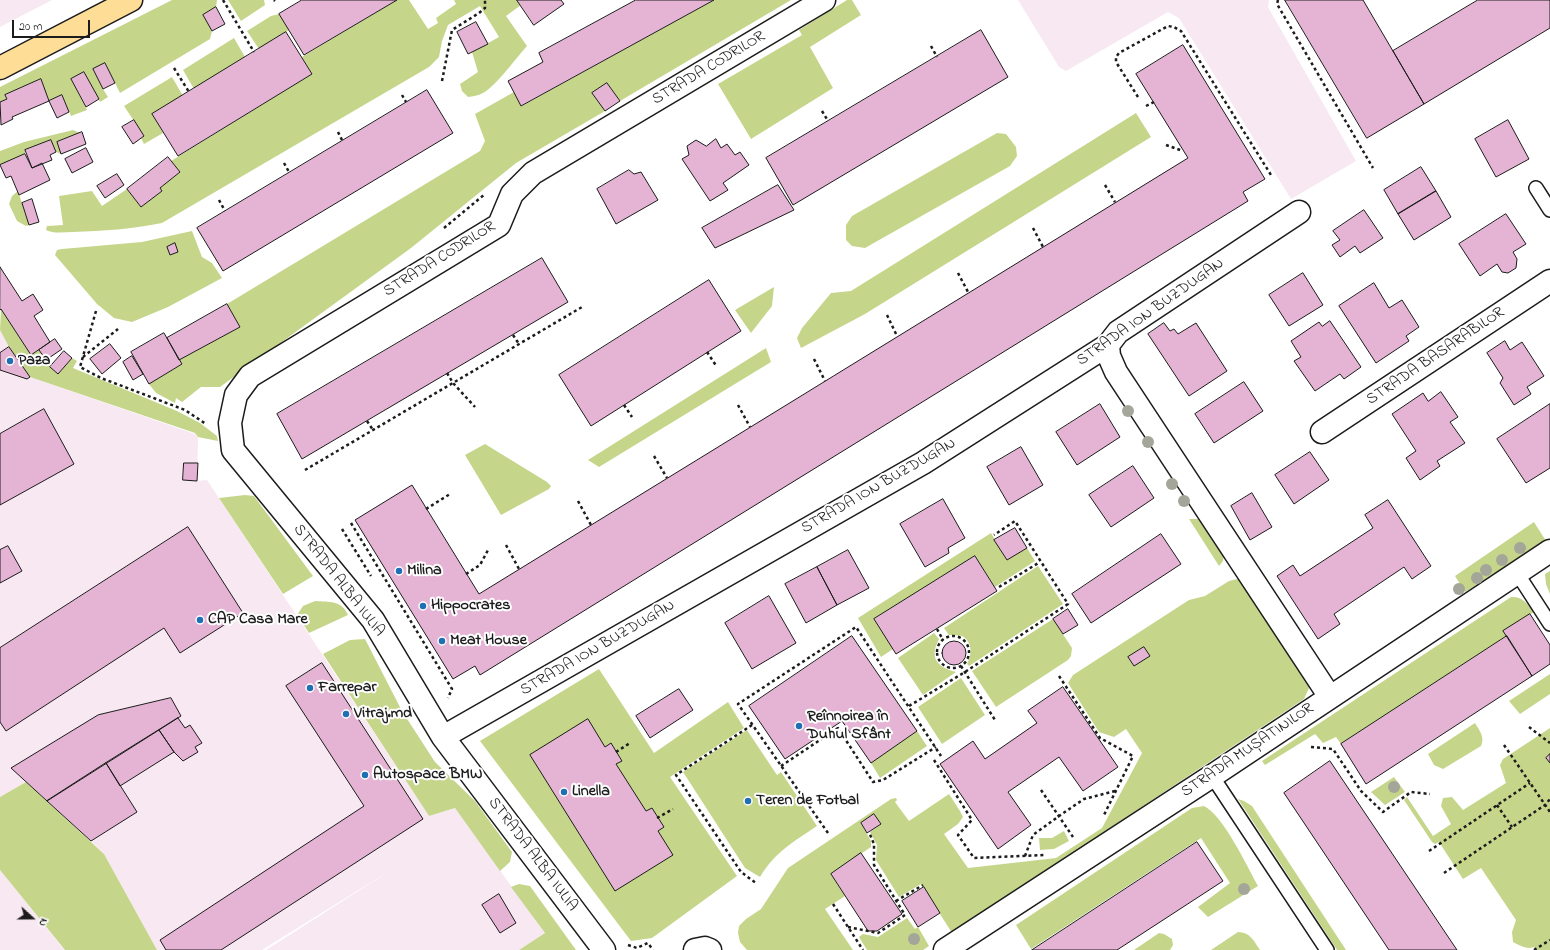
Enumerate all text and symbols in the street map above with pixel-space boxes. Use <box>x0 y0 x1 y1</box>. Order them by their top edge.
scale bar <box>14 12 92 38</box>
text: 20 m <box>19 18 42 36</box>
street label: STRADA CODRILOR <box>649 28 769 110</box>
street label: STRADA CODRILOR <box>381 218 499 302</box>
street label: STRADA ION BUZDUGAN <box>1074 255 1228 371</box>
street label: STRADA BASARABILOR <box>1363 304 1509 410</box>
place label: Paza <box>18 351 50 371</box>
marker: Paza <box>5 356 15 366</box>
street label: STRADA ION BUZDUGAN <box>798 435 960 539</box>
street label: STRADA ALBA IULIA <box>288 521 388 641</box>
place label: Milina <box>407 561 442 581</box>
marker: Milina <box>394 566 404 576</box>
place label: Hippocrates <box>431 596 510 616</box>
street label: STRADA ION BUZDUGAN <box>517 597 679 701</box>
marker: Hippocrates <box>418 601 428 611</box>
place label: CAP Casa Mare <box>208 610 308 630</box>
marker: CAP Casa Mare <box>195 615 205 625</box>
place label: Meat House <box>450 631 527 651</box>
marker: Meat House <box>437 636 447 646</box>
place label: Farrepar <box>318 678 376 698</box>
marker: Farrepar <box>305 683 315 693</box>
street label: STRADA MUȘATINILOR <box>1178 700 1318 802</box>
place label: Vitraj.md <box>354 704 412 724</box>
place label: Reînnoirea în Duhul Sfânt <box>807 707 891 745</box>
marker: Vitraj.md <box>341 709 351 719</box>
marker: Reînnoirea în Duhul Sfânt <box>794 721 804 731</box>
place label: Autospace BMW <box>373 765 482 785</box>
marker: Autospace BMW <box>360 770 370 780</box>
place label: Linella <box>572 782 610 802</box>
marker: Linella <box>559 787 569 797</box>
place label: Teren de Fotbal <box>756 791 859 811</box>
street label: STRADA ALBA IULIA <box>483 794 581 916</box>
marker: Teren de Fotbal <box>743 796 753 806</box>
north arrow <box>12 898 52 938</box>
text: N <box>34 916 52 929</box>

